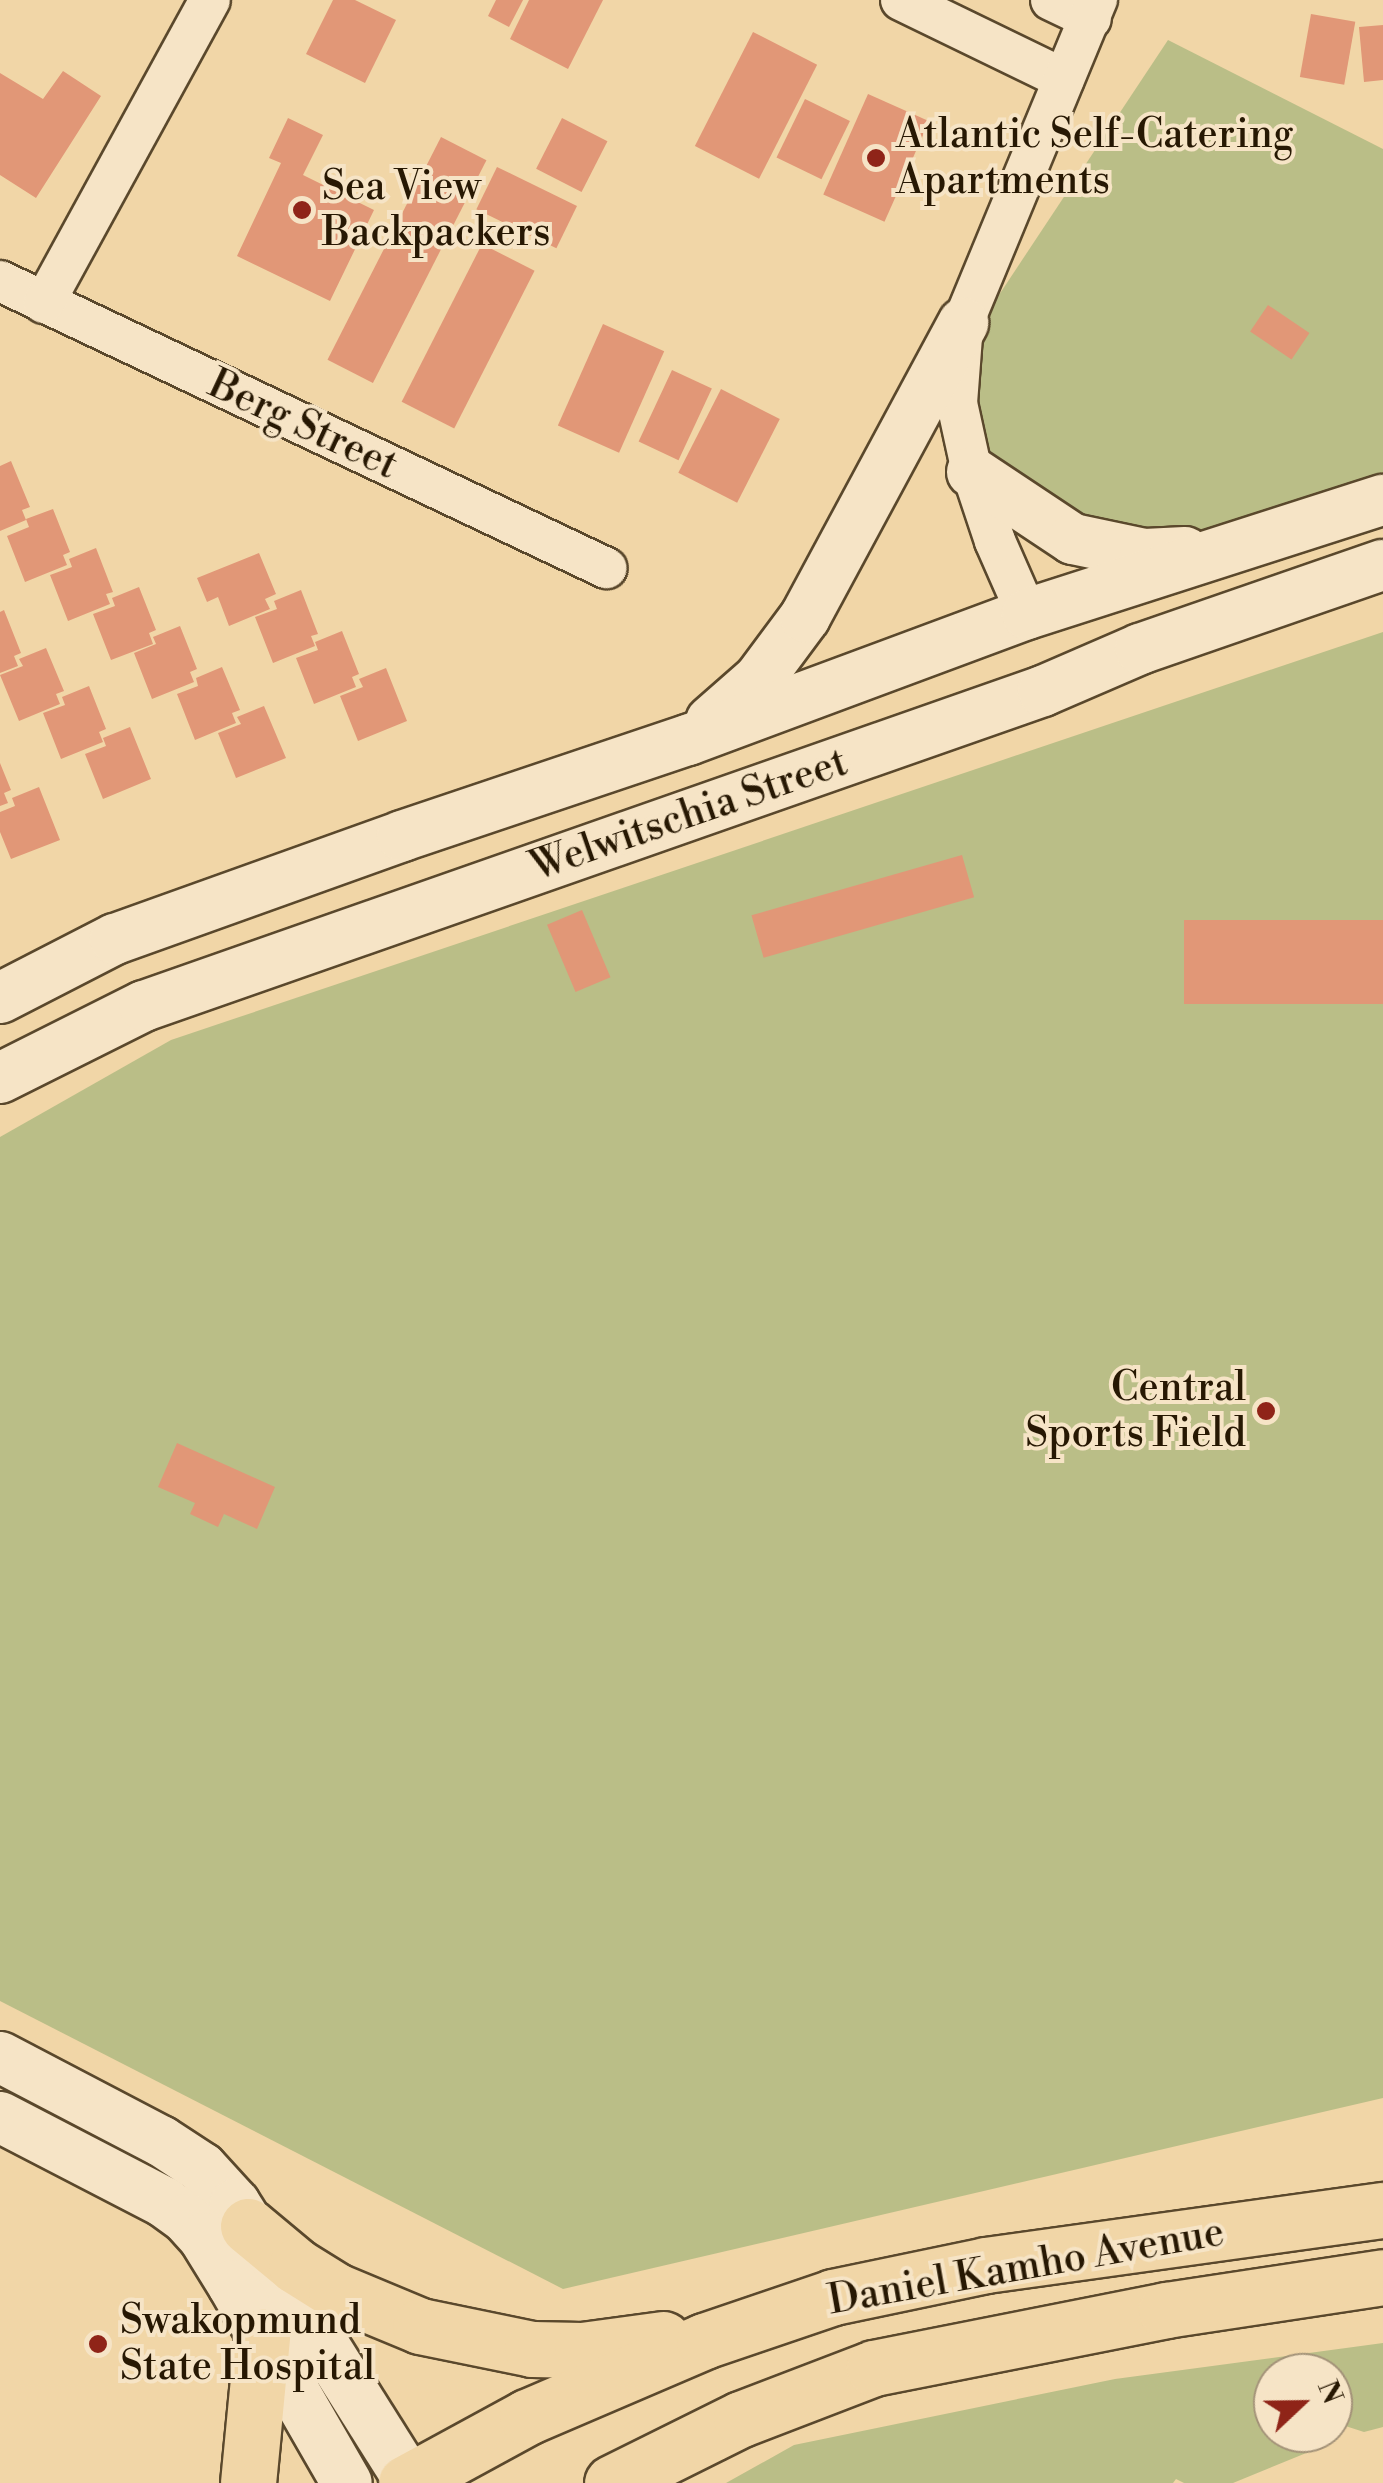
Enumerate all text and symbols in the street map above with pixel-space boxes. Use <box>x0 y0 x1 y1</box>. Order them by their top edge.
place label: Atlantic Self-Catering Apartments <box>896 111 1293 205</box>
marker: Atlantic Self-Catering Apartments <box>865 147 887 169</box>
place label: Sea View Backpackers <box>322 163 551 257</box>
marker: Sea View Backpackers <box>291 199 313 221</box>
street label: Berg Street <box>201 360 405 490</box>
street label: Welwitschia Street <box>524 738 854 892</box>
place label: Central Sports Field <box>1025 1364 1246 1458</box>
marker: Central Sports Field <box>1255 1400 1277 1422</box>
street label: Daniel Kamho Avenue <box>824 2209 1228 2325</box>
place label: Swakopmund State Hospital <box>120 2297 375 2391</box>
marker: Swakopmund State Hospital <box>85 2331 111 2357</box>
north arrow <box>1253 2353 1353 2453</box>
text: N <box>1309 2375 1350 2409</box>

